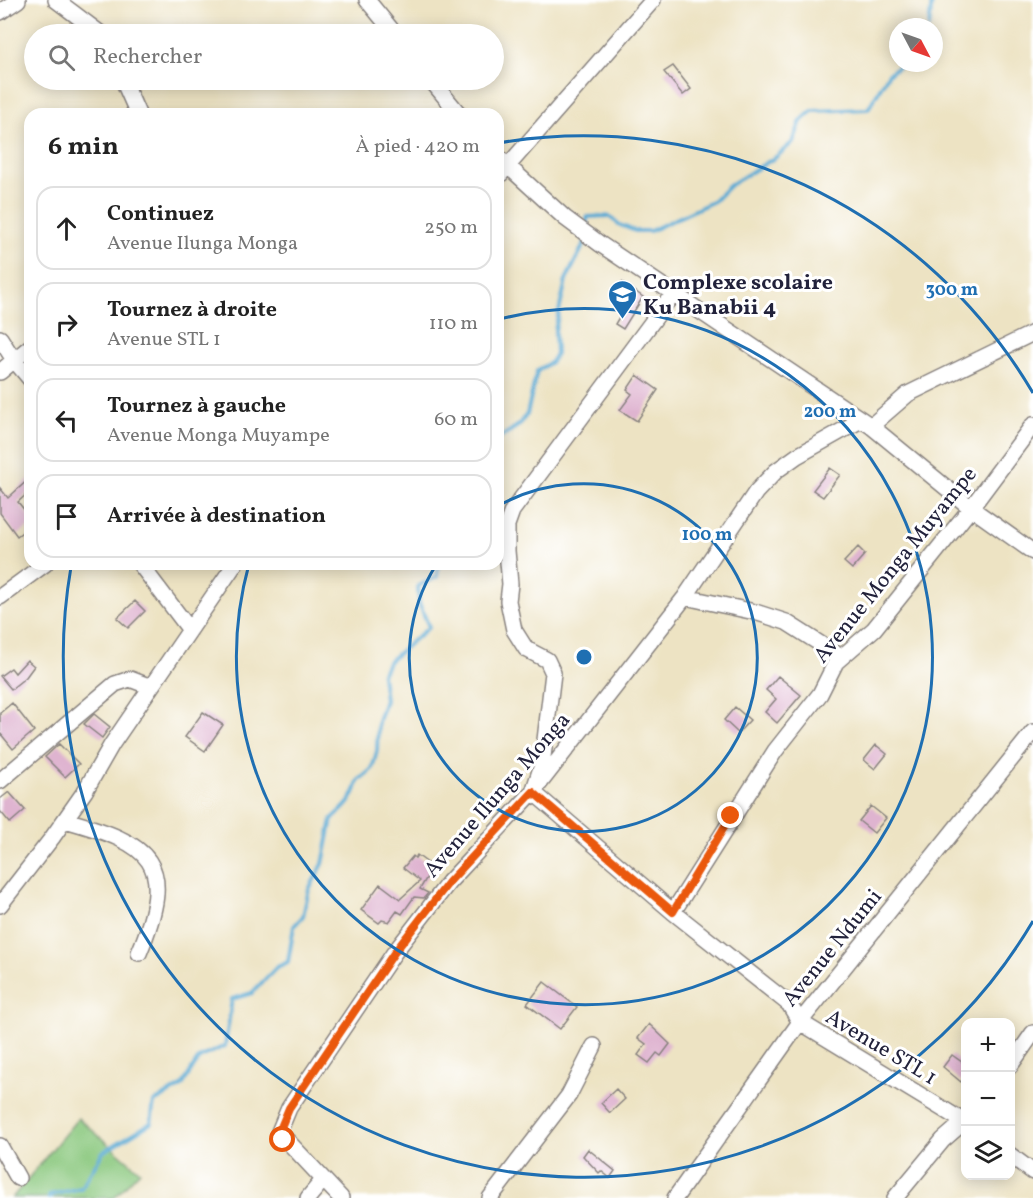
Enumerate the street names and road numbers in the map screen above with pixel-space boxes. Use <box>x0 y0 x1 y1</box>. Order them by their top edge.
street label: Avenue Monga Muyampe <box>807 461 985 671</box>
street label: Avenue Ilunga Monga <box>417 706 578 885</box>
street label: Avenue Ndumi <box>776 883 890 1014</box>
street label: Avenue STL 1 <box>819 1003 942 1094</box>

